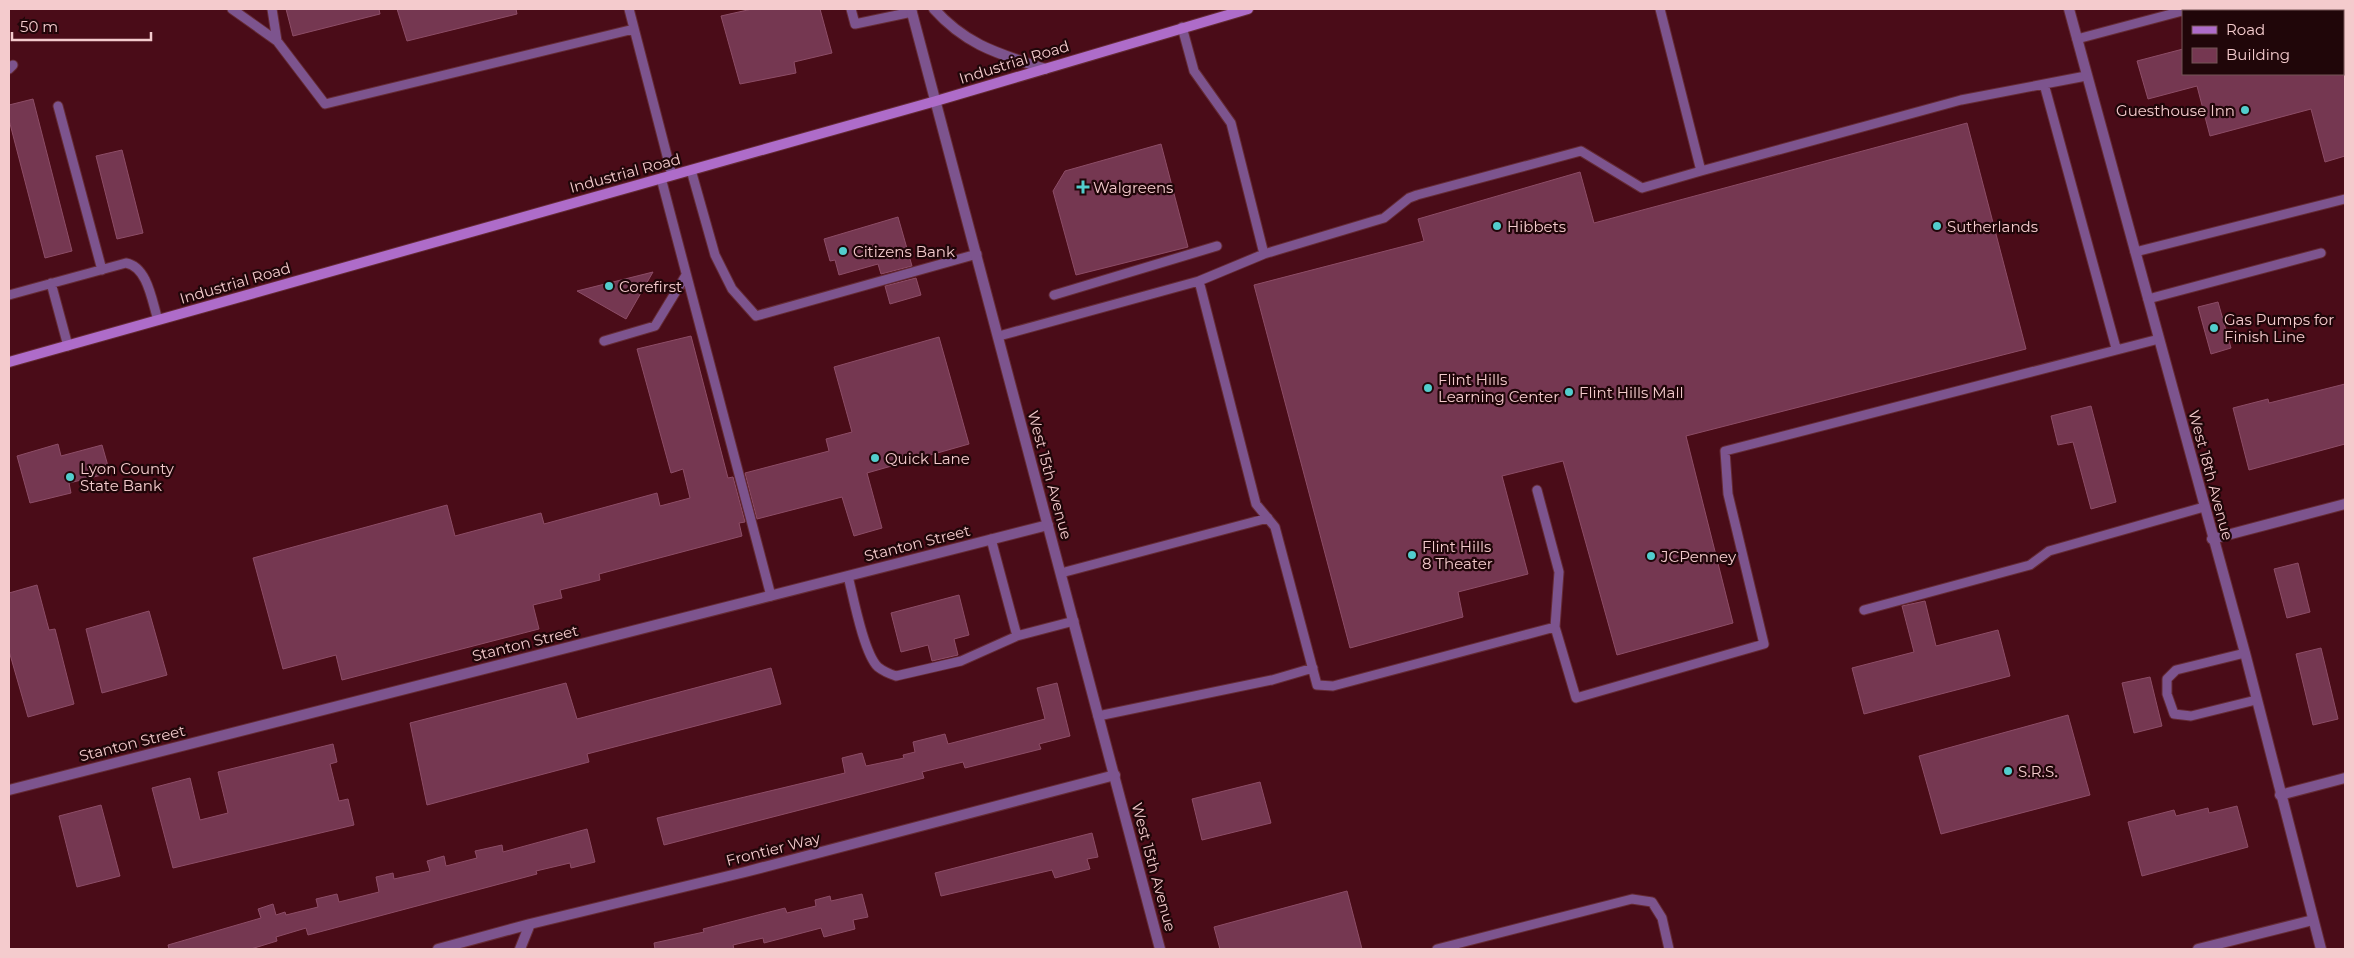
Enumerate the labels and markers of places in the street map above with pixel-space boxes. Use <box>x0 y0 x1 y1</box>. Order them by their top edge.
place label: Guesthouse Inn <box>2116 101 2235 120</box>
marker: Guesthouse Inn <box>2239 104 2251 116</box>
place label: Walgreens <box>1093 178 1173 197</box>
marker: Walgreens <box>1077 181 1089 193</box>
place label: Hibbets <box>1507 217 1566 236</box>
place label: Sutherlands <box>1947 217 2038 236</box>
marker: Hibbets <box>1491 220 1503 232</box>
marker: Sutherlands <box>1931 220 1943 232</box>
place label: Citizens Bank <box>853 242 955 261</box>
marker: Citizens Bank <box>837 245 849 257</box>
place label: Corefirst <box>619 277 682 296</box>
marker: Corefirst <box>603 280 615 292</box>
place label: Gas Pumps for Finish Line <box>2224 310 2334 346</box>
marker: Gas Pumps for Finish Line <box>2208 322 2220 334</box>
place label: Flint Hills Learning Center <box>1438 370 1559 406</box>
marker: Flint Hills Learning Center <box>1422 382 1434 394</box>
place label: Flint Hills Mall <box>1579 383 1684 402</box>
marker: Flint Hills Mall <box>1563 386 1575 398</box>
place label: Quick Lane <box>885 449 970 468</box>
marker: Quick Lane <box>869 452 881 464</box>
place label: Lyon County State Bank <box>80 459 175 495</box>
marker: Lyon County State Bank <box>64 471 76 483</box>
place label: Flint Hills 8 Theater <box>1422 537 1493 573</box>
place label: JCPenney <box>1660 547 1737 566</box>
marker: Flint Hills 8 Theater <box>1406 549 1418 561</box>
marker: JCPenney <box>1645 550 1657 562</box>
place label: S.R.S. <box>2018 762 2058 781</box>
marker: S.R.S. <box>2002 765 2014 777</box>

